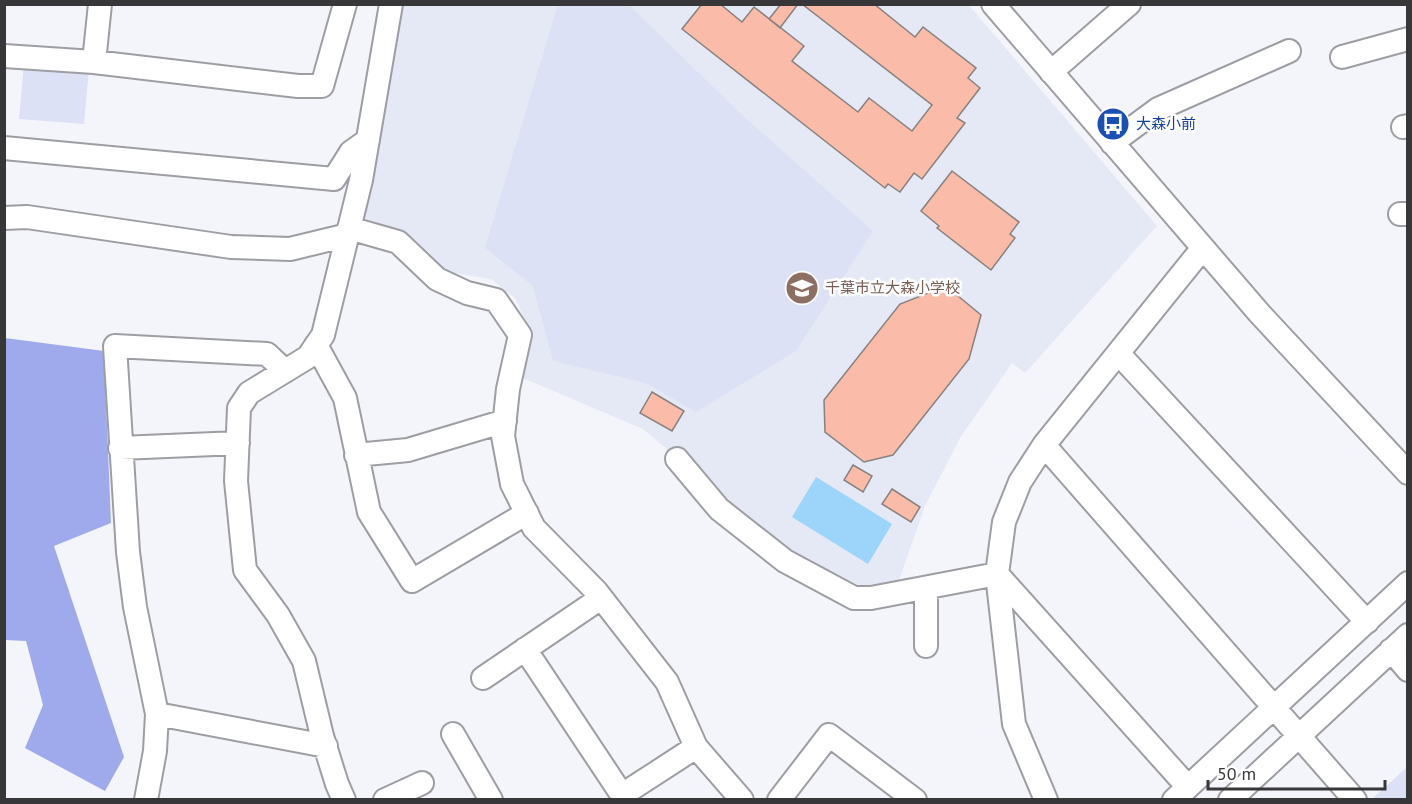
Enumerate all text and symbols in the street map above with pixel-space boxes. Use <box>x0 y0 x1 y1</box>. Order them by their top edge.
bus stop icon: 大森小前 <box>1095 106 1131 142</box>
place label: 大森小前 <box>1136 114 1196 133</box>
school or university icon: 千葉市立大森小学校 <box>784 270 820 306</box>
place label: 千葉市立大森小学校 <box>825 278 960 297</box>
scale bar <box>1208 753 1385 791</box>
text: 50 m <box>1217 762 1256 785</box>

